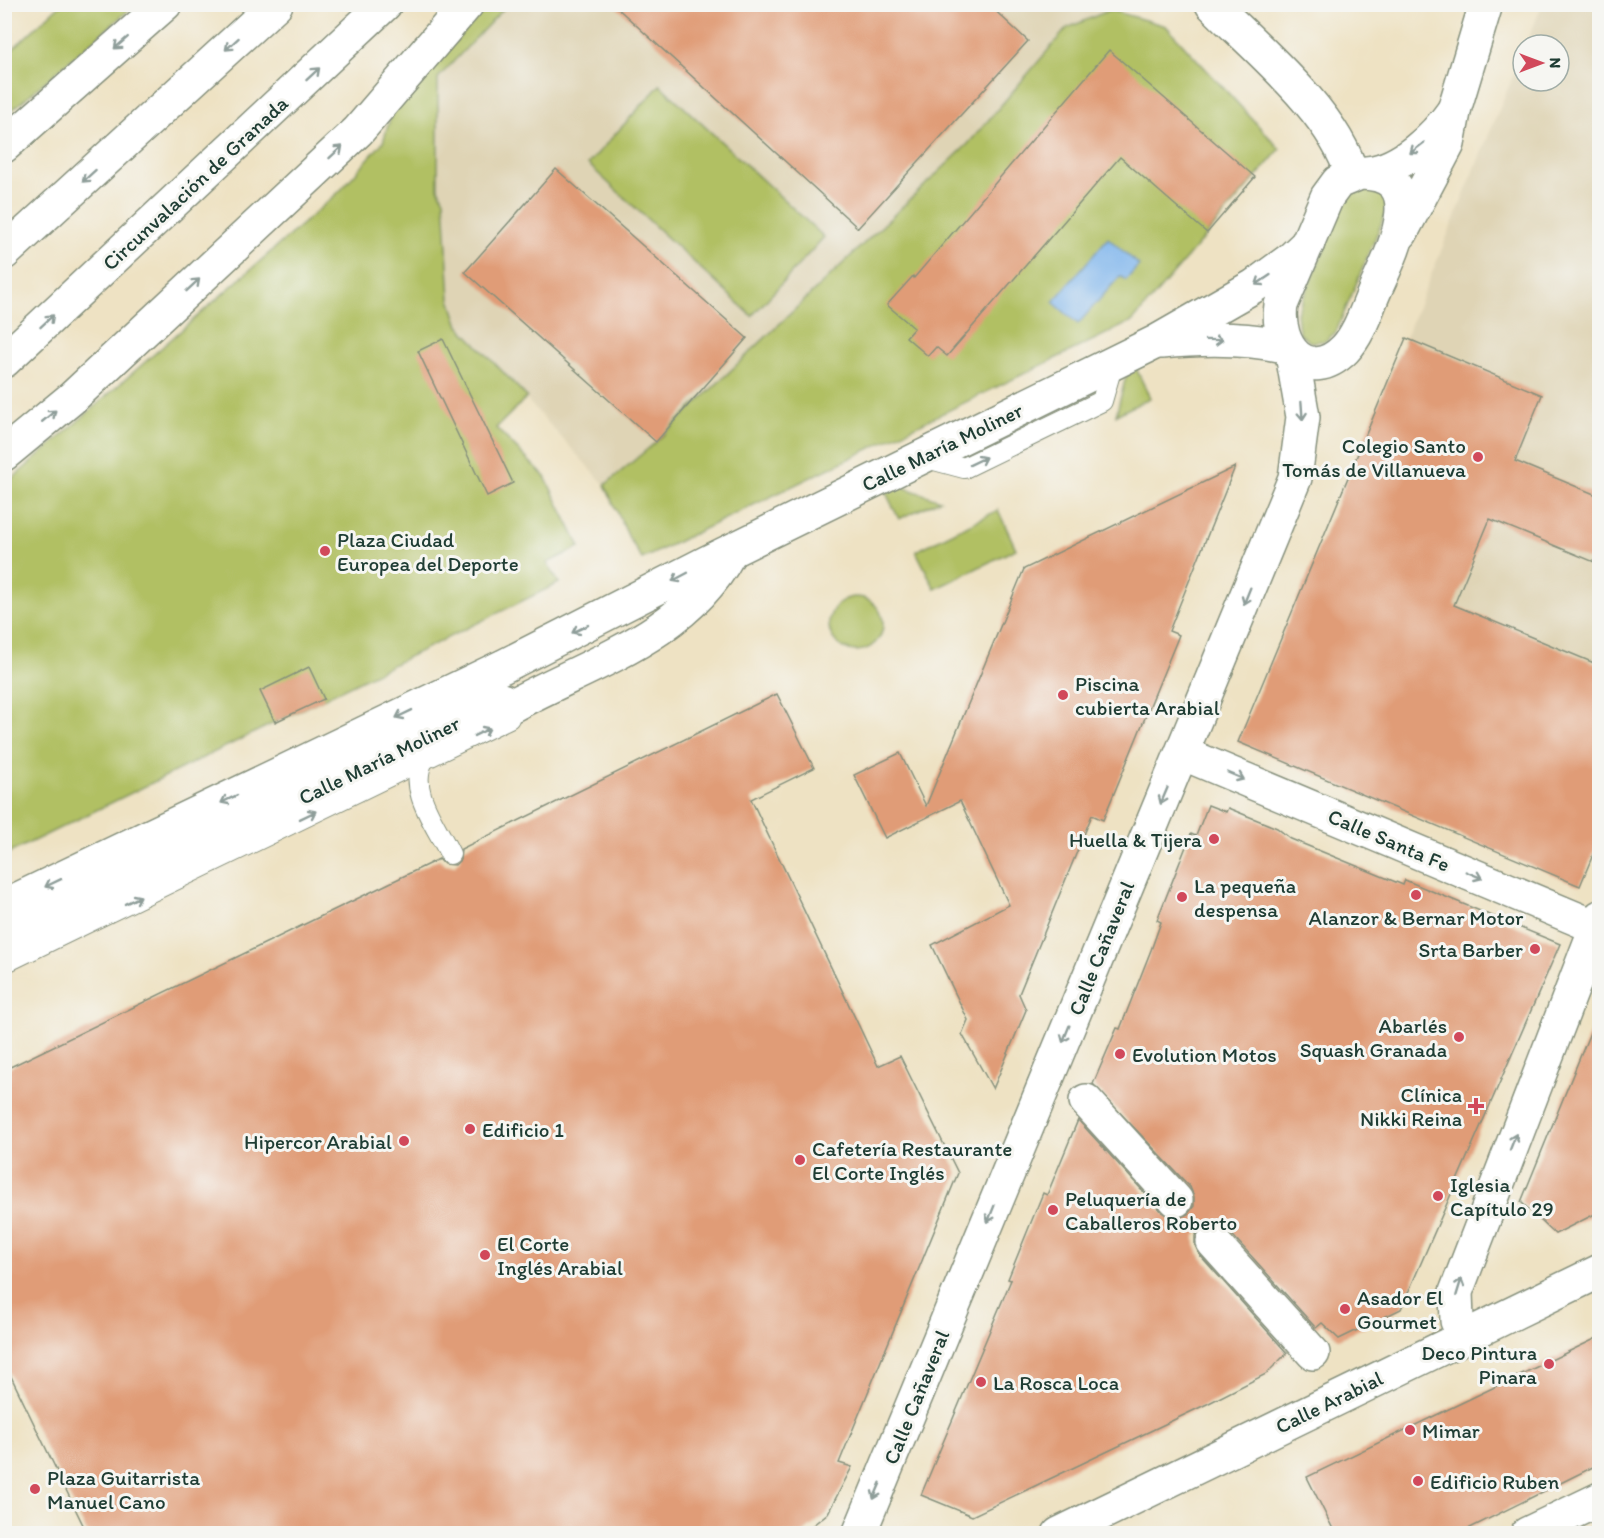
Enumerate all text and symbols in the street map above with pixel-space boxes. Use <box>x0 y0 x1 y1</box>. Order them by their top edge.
north arrow <box>1511 33 1571 93</box>
one-way arrow <box>114 36 129 50</box>
one-way arrow <box>225 37 240 51</box>
text: N <box>1546 58 1565 68</box>
one-way arrow <box>305 67 320 81</box>
street label: Circunvalación de Granada <box>97 90 293 275</box>
one-way arrow <box>1409 141 1425 154</box>
one-way arrow <box>328 145 343 159</box>
one-way arrow <box>81 169 96 183</box>
one-way arrow <box>1255 274 1272 286</box>
one-way arrow <box>185 278 200 292</box>
one-way arrow <box>40 314 55 329</box>
one-way arrow <box>1204 334 1224 345</box>
street label: Calle María Moliner <box>857 397 1027 497</box>
one-way arrow <box>1297 401 1308 421</box>
one-way arrow <box>41 410 57 423</box>
place label: Colegio Santo Tomás de Villanueva <box>1282 433 1466 482</box>
marker: Colegio Santo Tomás de Villanueva <box>1471 450 1485 464</box>
one-way arrow <box>969 454 987 466</box>
place label: Plaza Ciudad Europea del Deporte <box>337 527 519 576</box>
marker: Plaza Ciudad Europea del Deporte <box>318 544 332 558</box>
one-way arrow <box>672 571 689 583</box>
one-way arrow <box>1241 586 1252 605</box>
one-way arrow <box>571 623 589 635</box>
place label: Piscina cubierta Arabial <box>1075 671 1220 720</box>
marker: Piscina cubierta Arabial <box>1056 688 1070 702</box>
one-way arrow <box>396 709 414 721</box>
street label: Calle María Moliner <box>294 710 464 810</box>
one-way arrow <box>472 725 490 737</box>
one-way arrow <box>1226 771 1244 782</box>
one-way arrow <box>1158 786 1169 804</box>
one-way arrow <box>220 793 238 805</box>
street label: Calle Santa Fe <box>1324 803 1454 877</box>
one-way arrow <box>299 809 317 821</box>
place label: Huella & Tijera <box>1069 827 1202 852</box>
marker: Huella & Tijera <box>1207 832 1221 846</box>
one-way arrow <box>1464 870 1483 881</box>
place label: La pequeña despensa <box>1194 873 1296 922</box>
street label: Calle Cañaveral <box>1063 877 1139 1019</box>
one-way arrow <box>44 878 62 890</box>
marker: Alanzor & Bernar Motor <box>1409 888 1423 902</box>
marker: La pequeña despensa <box>1175 890 1189 904</box>
one-way arrow <box>123 894 141 906</box>
place label: Alanzor & Bernar Motor <box>1309 905 1524 930</box>
place label: Srta Barber <box>1418 937 1523 962</box>
marker: Srta Barber <box>1528 942 1542 956</box>
place label: Abarlés Squash Granada <box>1300 1013 1447 1062</box>
one-way arrow <box>1059 1024 1070 1043</box>
marker: Abarlés Squash Granada <box>1452 1030 1466 1044</box>
place label: Evolution Motos <box>1132 1042 1277 1067</box>
marker: Evolution Motos <box>1113 1047 1127 1061</box>
place label: Clínica Nikki Reina <box>1360 1082 1462 1131</box>
marker: Clínica Nikki Reina <box>1467 1097 1485 1115</box>
place label: Edificio 1 <box>482 1117 564 1142</box>
marker: Edificio 1 <box>463 1122 477 1136</box>
place label: Hipercor Arabial <box>244 1129 392 1154</box>
one-way arrow <box>1509 1133 1520 1152</box>
marker: Hipercor Arabial <box>397 1134 411 1148</box>
place label: Cafetería Restaurante El Corte Inglés <box>812 1136 1012 1185</box>
marker: Cafetería Restaurante El Corte Inglés <box>793 1153 807 1167</box>
place label: Iglesia Capítulo 29 <box>1450 1172 1554 1221</box>
place label: Peluquería de Caballeros Roberto <box>1065 1186 1237 1235</box>
marker: Iglesia Capítulo 29 <box>1431 1189 1445 1203</box>
marker: Peluquería de Caballeros Roberto <box>1046 1203 1060 1217</box>
one-way arrow <box>985 1205 996 1223</box>
place label: El Corte Inglés Arabial <box>497 1231 623 1280</box>
marker: El Corte Inglés Arabial <box>478 1248 492 1262</box>
one-way arrow <box>1454 1278 1465 1297</box>
place label: Asador El Gourmet <box>1357 1285 1443 1334</box>
marker: Asador El Gourmet <box>1338 1302 1352 1316</box>
street label: Calle Cañaveral <box>878 1326 954 1468</box>
place label: Deco Pintura Pinara <box>1421 1340 1537 1389</box>
marker: Deco Pintura Pinara <box>1542 1357 1556 1371</box>
street label: Calle Arabial <box>1271 1365 1387 1439</box>
place label: La Rosca Loca <box>993 1370 1119 1395</box>
marker: La Rosca Loca <box>974 1375 988 1389</box>
place label: Mimar <box>1422 1418 1480 1443</box>
marker: Mimar <box>1403 1423 1417 1437</box>
place label: Plaza Guitarrista Manuel Cano <box>47 1465 200 1514</box>
place label: Edificio Ruben <box>1430 1469 1559 1494</box>
marker: Edificio Ruben <box>1411 1474 1425 1488</box>
marker: Plaza Guitarrista Manuel Cano <box>28 1482 42 1496</box>
one-way arrow <box>870 1482 882 1500</box>

